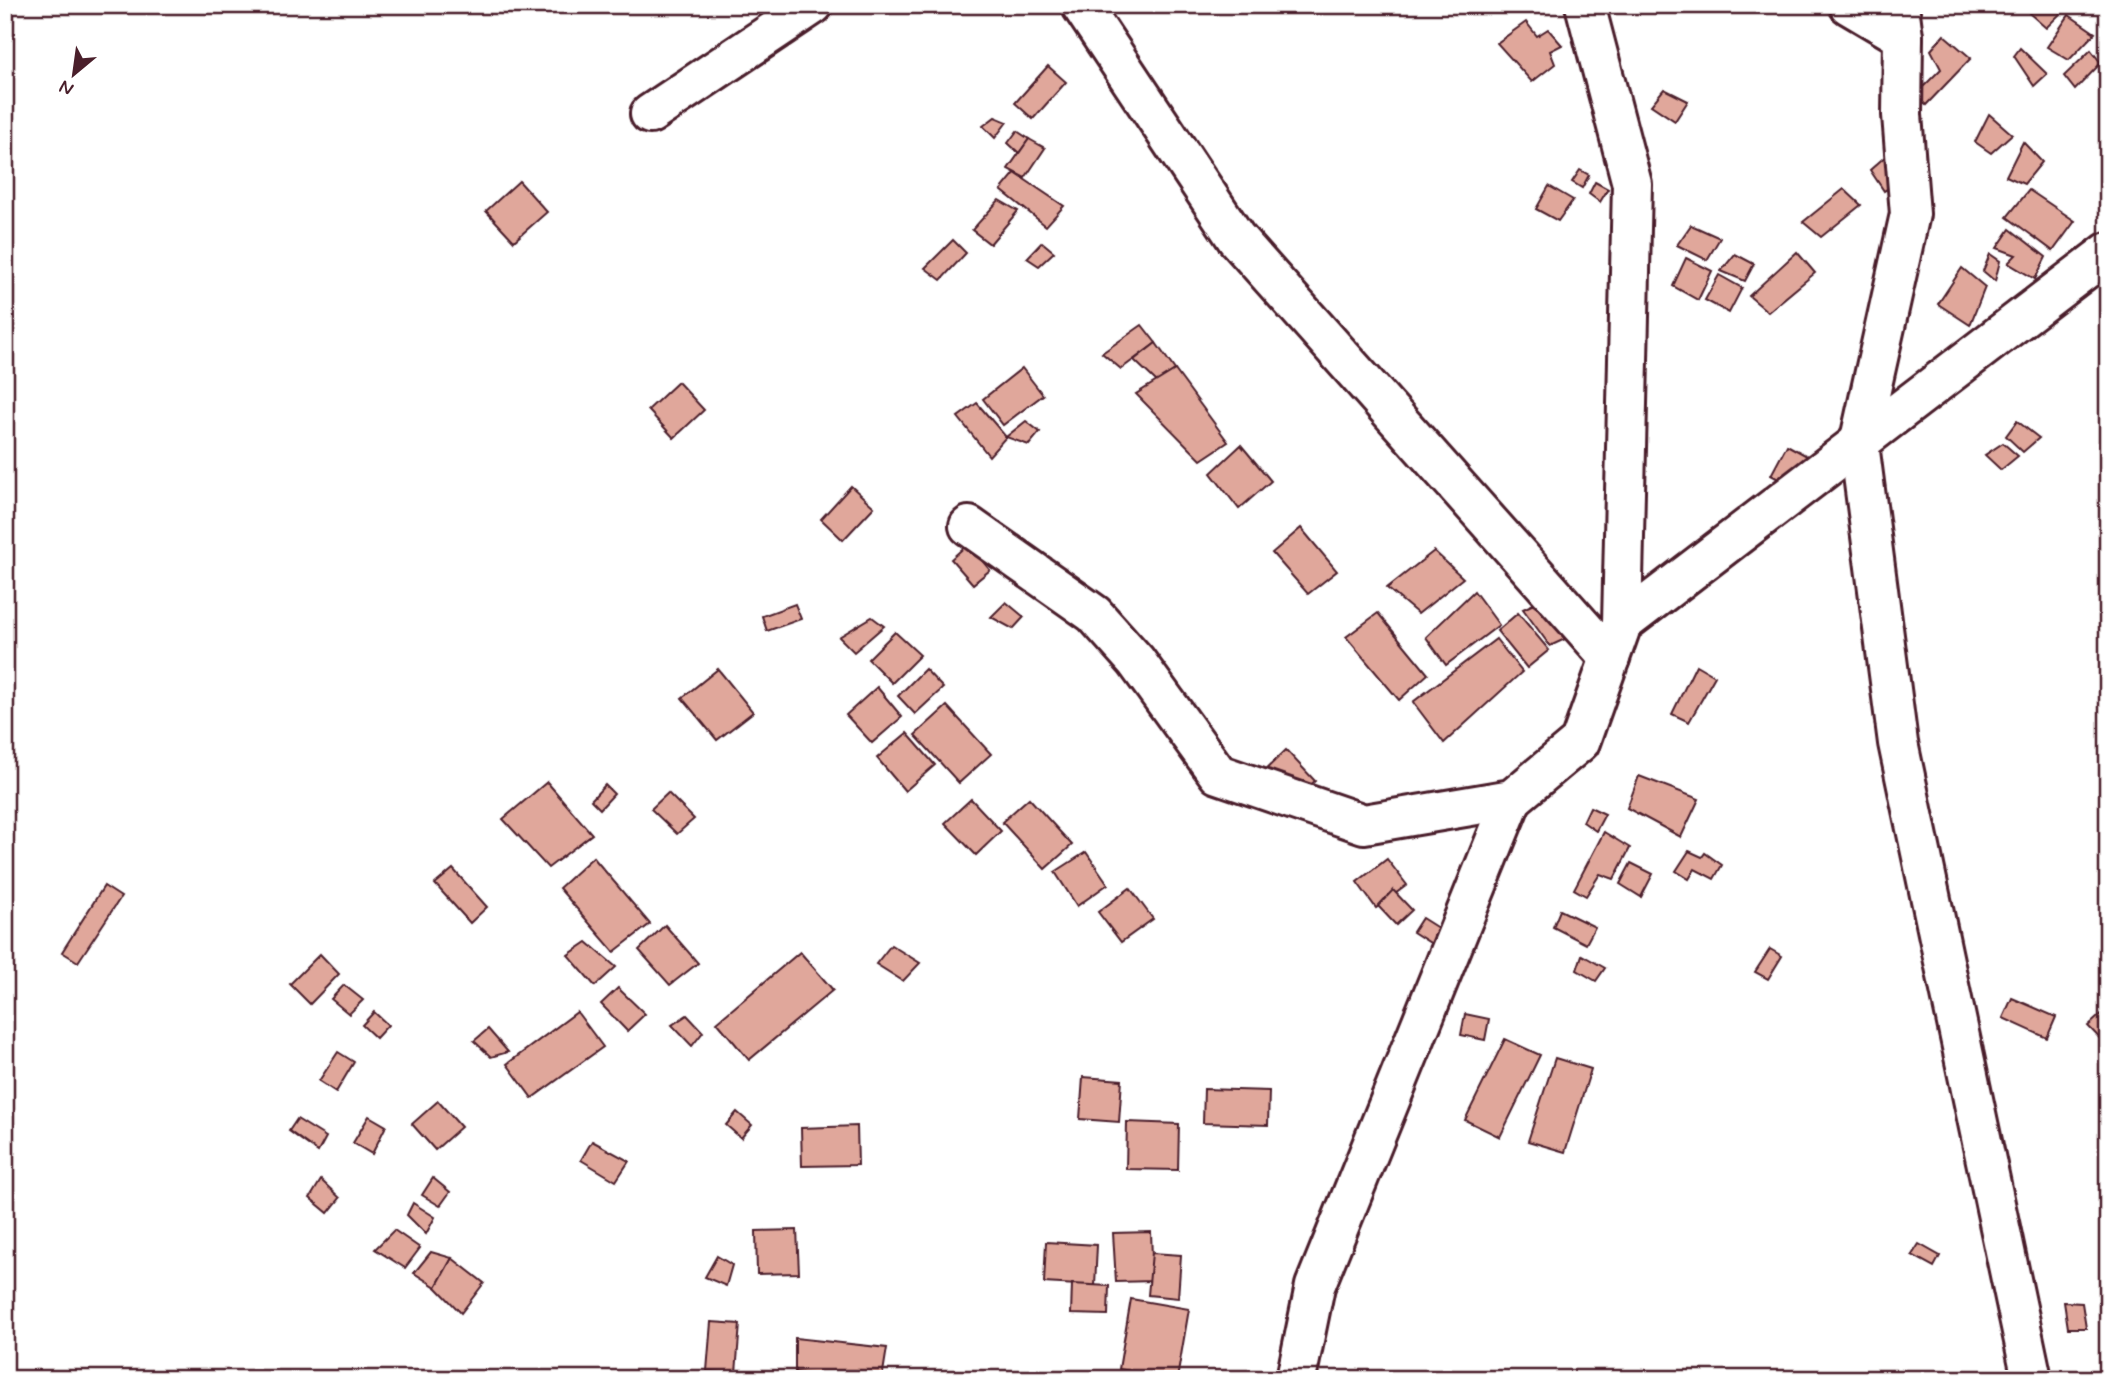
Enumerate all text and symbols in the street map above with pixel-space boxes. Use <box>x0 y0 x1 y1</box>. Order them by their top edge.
north arrow <box>38 38 108 108</box>
text: N <box>55 74 78 102</box>

